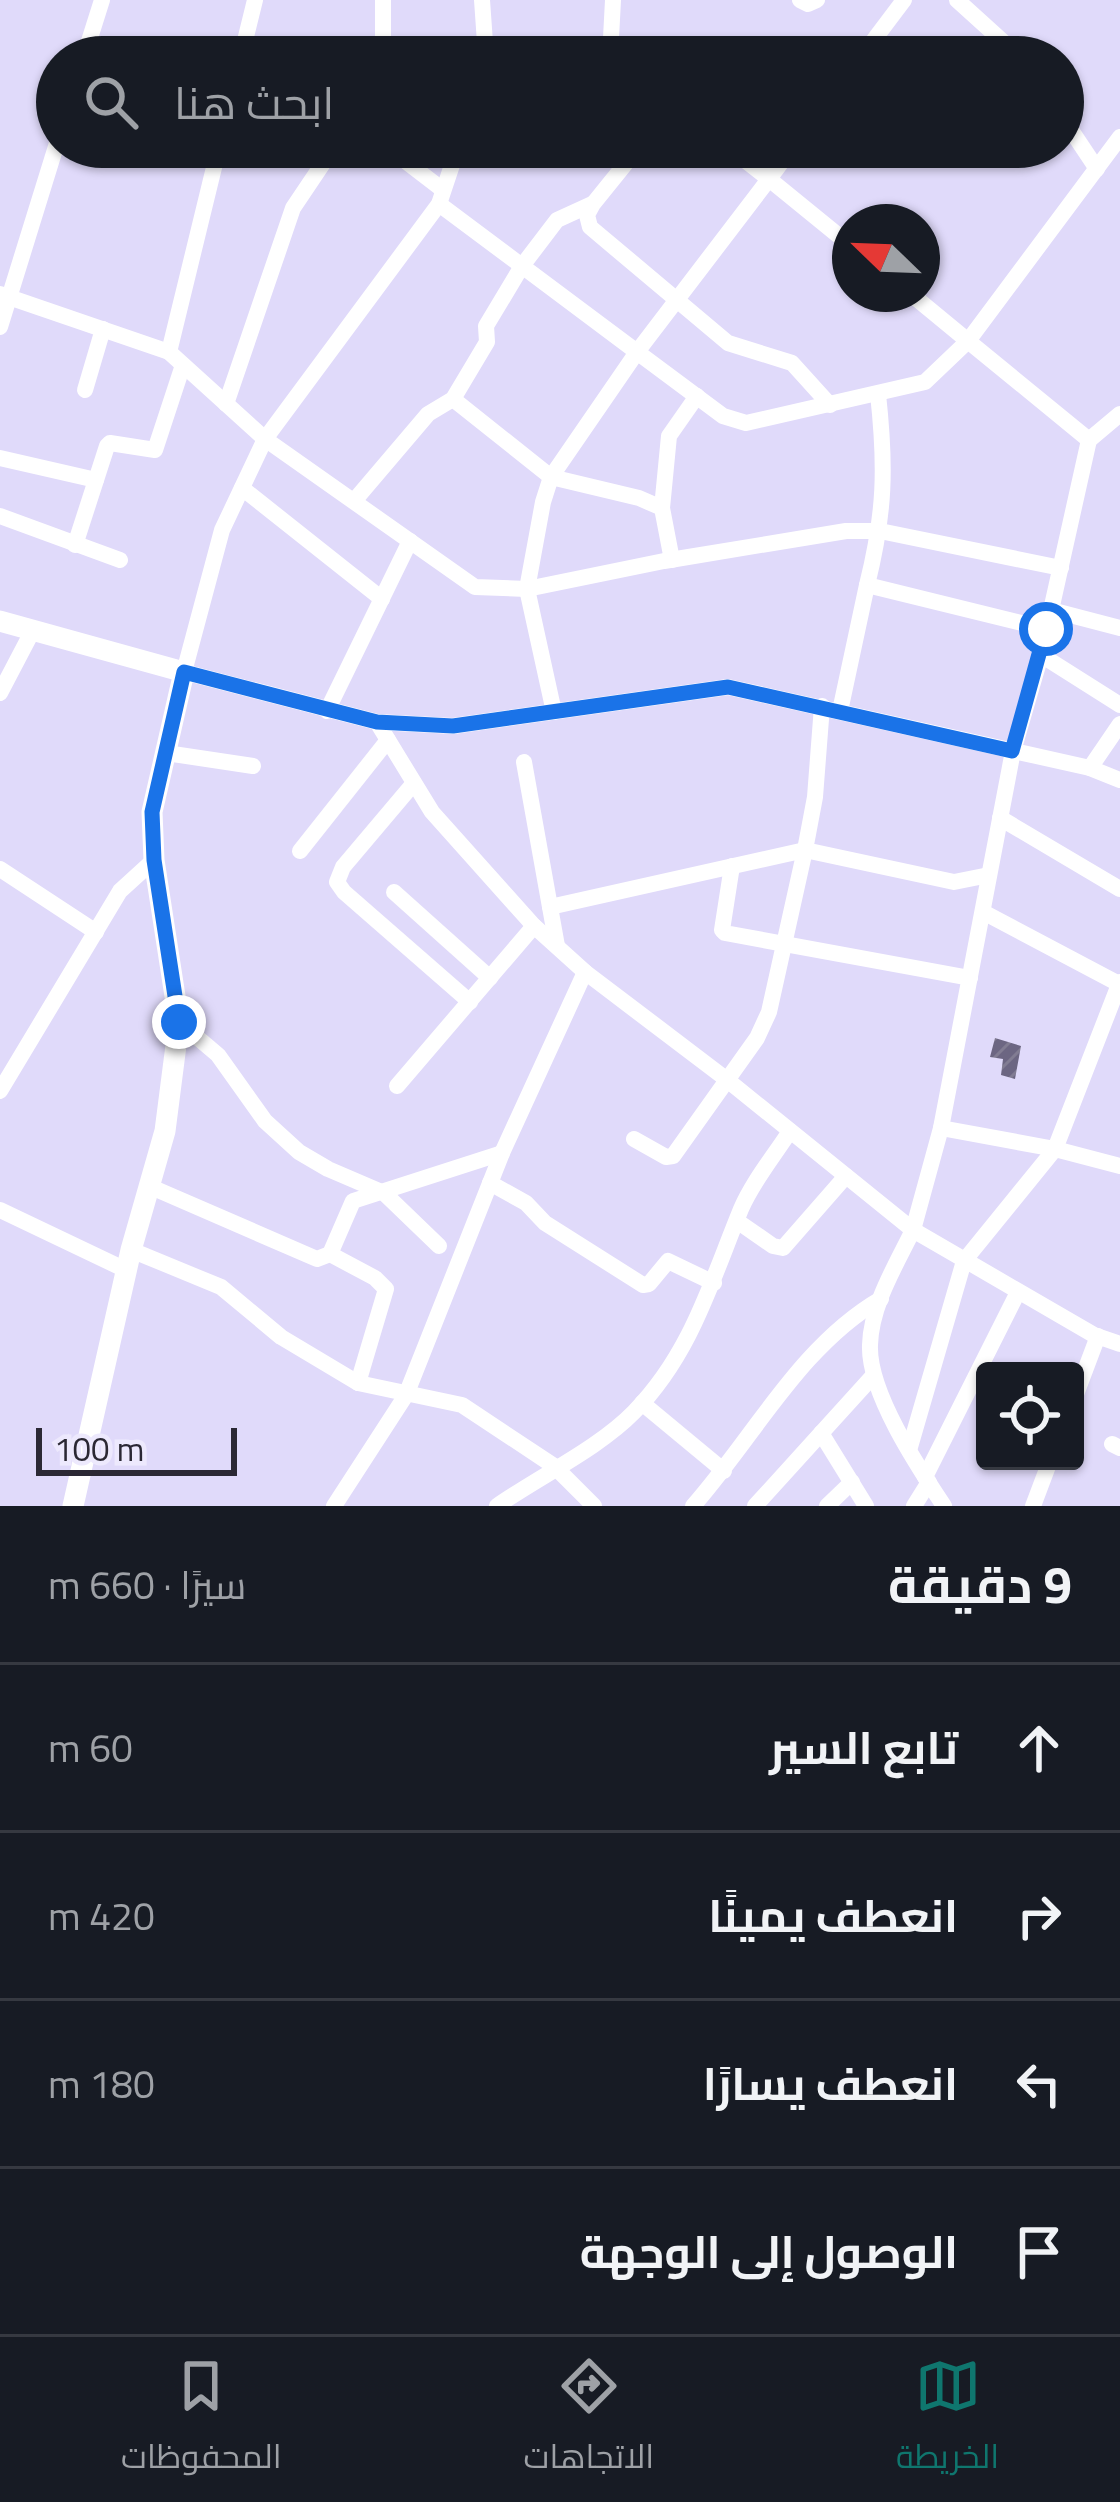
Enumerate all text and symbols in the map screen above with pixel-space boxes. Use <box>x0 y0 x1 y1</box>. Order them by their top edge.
search box <box>36 36 1084 168</box>
text: ابحث هنا <box>174 68 334 136</box>
icon: search <box>78 69 144 135</box>
north arrow <box>832 204 940 312</box>
route start <box>1019 602 1073 656</box>
route end <box>152 995 206 1049</box>
map controls <box>976 1362 1084 1470</box>
button: locate <box>976 1362 1084 1470</box>
scale bar <box>36 1422 237 1475</box>
text: 100 m <box>54 1424 144 1474</box>
text: 9 دقيقة <box>888 1545 1072 1623</box>
text: سيرًا · 660 m <box>48 1555 246 1614</box>
text: تابع السير <box>769 1713 958 1781</box>
icon: ahead <box>1006 1715 1072 1781</box>
text: 60 m <box>48 1718 133 1777</box>
text: انعطف يمينًا <box>708 1881 958 1949</box>
icon: right <box>1006 1883 1072 1949</box>
text: 420 m <box>48 1886 155 1945</box>
text: انعطف يسارًا <box>703 2049 958 2117</box>
icon: left <box>1006 2051 1072 2117</box>
text: 180 m <box>48 2054 155 2113</box>
text: الوصول إلى الوجهة <box>580 2217 958 2285</box>
icon: arrive <box>1006 2219 1072 2285</box>
tab: المحفوظات <box>121 2353 282 2487</box>
tab: الاتجاهات <box>523 2353 654 2487</box>
tab: الخريطة <box>896 2353 999 2487</box>

